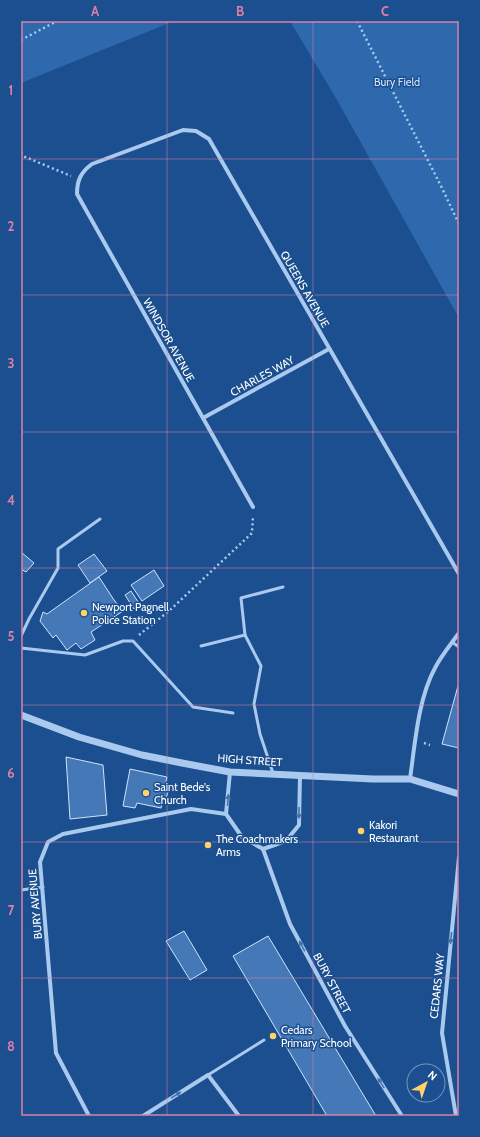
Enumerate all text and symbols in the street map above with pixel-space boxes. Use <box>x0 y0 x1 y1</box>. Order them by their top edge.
text: A <box>91 3 100 19</box>
text: B <box>236 3 244 19</box>
text: C <box>381 3 389 19</box>
park label: Bury Field <box>374 75 420 89</box>
text: 1 <box>9 82 13 98</box>
text: 2 <box>8 218 15 234</box>
street label: QUEENS AVENUE <box>277 248 333 330</box>
street label: WINDSOR AVENUE <box>140 296 198 384</box>
street label: CHARLES WAY <box>228 352 297 399</box>
text: 3 <box>7 355 15 371</box>
text: 4 <box>7 492 15 508</box>
place label: Newport Pagnell Police Station <box>92 600 169 627</box>
marker: Newport Pagnell Police Station <box>79 608 89 618</box>
text: 5 <box>8 628 15 644</box>
street label: HIGH STREET <box>217 751 283 769</box>
text: 6 <box>7 765 15 781</box>
place label: Saint Bede's Church <box>154 780 211 807</box>
marker: Saint Bede's Church <box>141 788 151 798</box>
one-way arrow <box>224 794 231 806</box>
one-way arrow <box>296 807 302 820</box>
place label: Kakori Restaurant <box>369 818 419 845</box>
marker: Kakori Restaurant <box>356 826 366 836</box>
place label: The Coachmakers Arms <box>216 832 298 859</box>
marker: The Coachmakers Arms <box>203 840 213 850</box>
street label: BURY AVENUE <box>25 868 45 940</box>
text: 7 <box>8 902 15 918</box>
one-way arrow <box>448 932 454 944</box>
one-way arrow <box>299 940 306 952</box>
street label: BURY STREET <box>310 950 354 1016</box>
street label: CEDARS WAY <box>427 952 447 1019</box>
place label: Cedars Primary School <box>281 1023 352 1050</box>
marker: Cedars Primary School <box>268 1031 278 1041</box>
text: 8 <box>7 1038 15 1054</box>
north arrow <box>406 1063 446 1103</box>
text: N <box>425 1067 440 1083</box>
one-way arrow <box>377 1078 385 1088</box>
one-way arrow <box>171 1091 181 1099</box>

